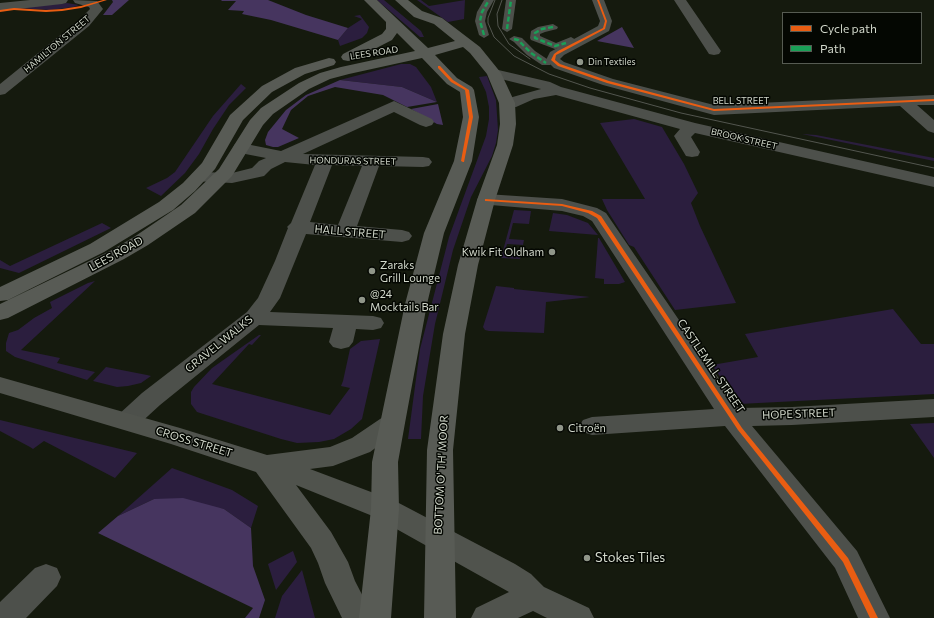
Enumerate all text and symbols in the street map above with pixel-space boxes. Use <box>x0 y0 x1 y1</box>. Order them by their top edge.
legend <box>782 12 922 64</box>
street label: HAMILTON STREET <box>22 13 92 75</box>
text: Cycle path <box>820 21 877 35</box>
text: Path <box>820 41 846 55</box>
street label: LEES ROAD <box>349 44 399 62</box>
marker: Din Textiles <box>575 57 585 67</box>
place label: Din Textiles <box>588 57 636 67</box>
street label: BELL STREET <box>713 96 769 106</box>
street label: BROOK STREET <box>710 126 778 152</box>
street label: HONDURAS STREET <box>310 155 396 167</box>
street label: HALL STREET <box>314 222 386 242</box>
street label: LEES ROAD <box>87 234 145 274</box>
place label: Kwik Fit Oldham <box>462 245 544 259</box>
marker: Kwik Fit Oldham <box>547 247 557 257</box>
place label: Zaraks Grill Lounge <box>380 258 440 284</box>
marker: Zaraks Grill Lounge <box>367 266 377 276</box>
place label: @24 Mocktails Bar <box>370 287 439 313</box>
marker: @24 Mocktails Bar <box>357 295 367 305</box>
street label: GRAVEL WALKS <box>183 313 255 375</box>
street label: CASTLEMILL STREET <box>675 317 747 415</box>
street label: HOPE STREET <box>762 406 836 422</box>
street label: BOTTOM O' TH' MOOR <box>431 415 451 535</box>
place label: Citroën <box>568 421 606 435</box>
marker: Citroën <box>555 423 565 433</box>
street label: CROSS STREET <box>154 424 234 460</box>
place label: Stokes Tiles <box>595 550 665 566</box>
marker: Stokes Tiles <box>582 553 592 563</box>

